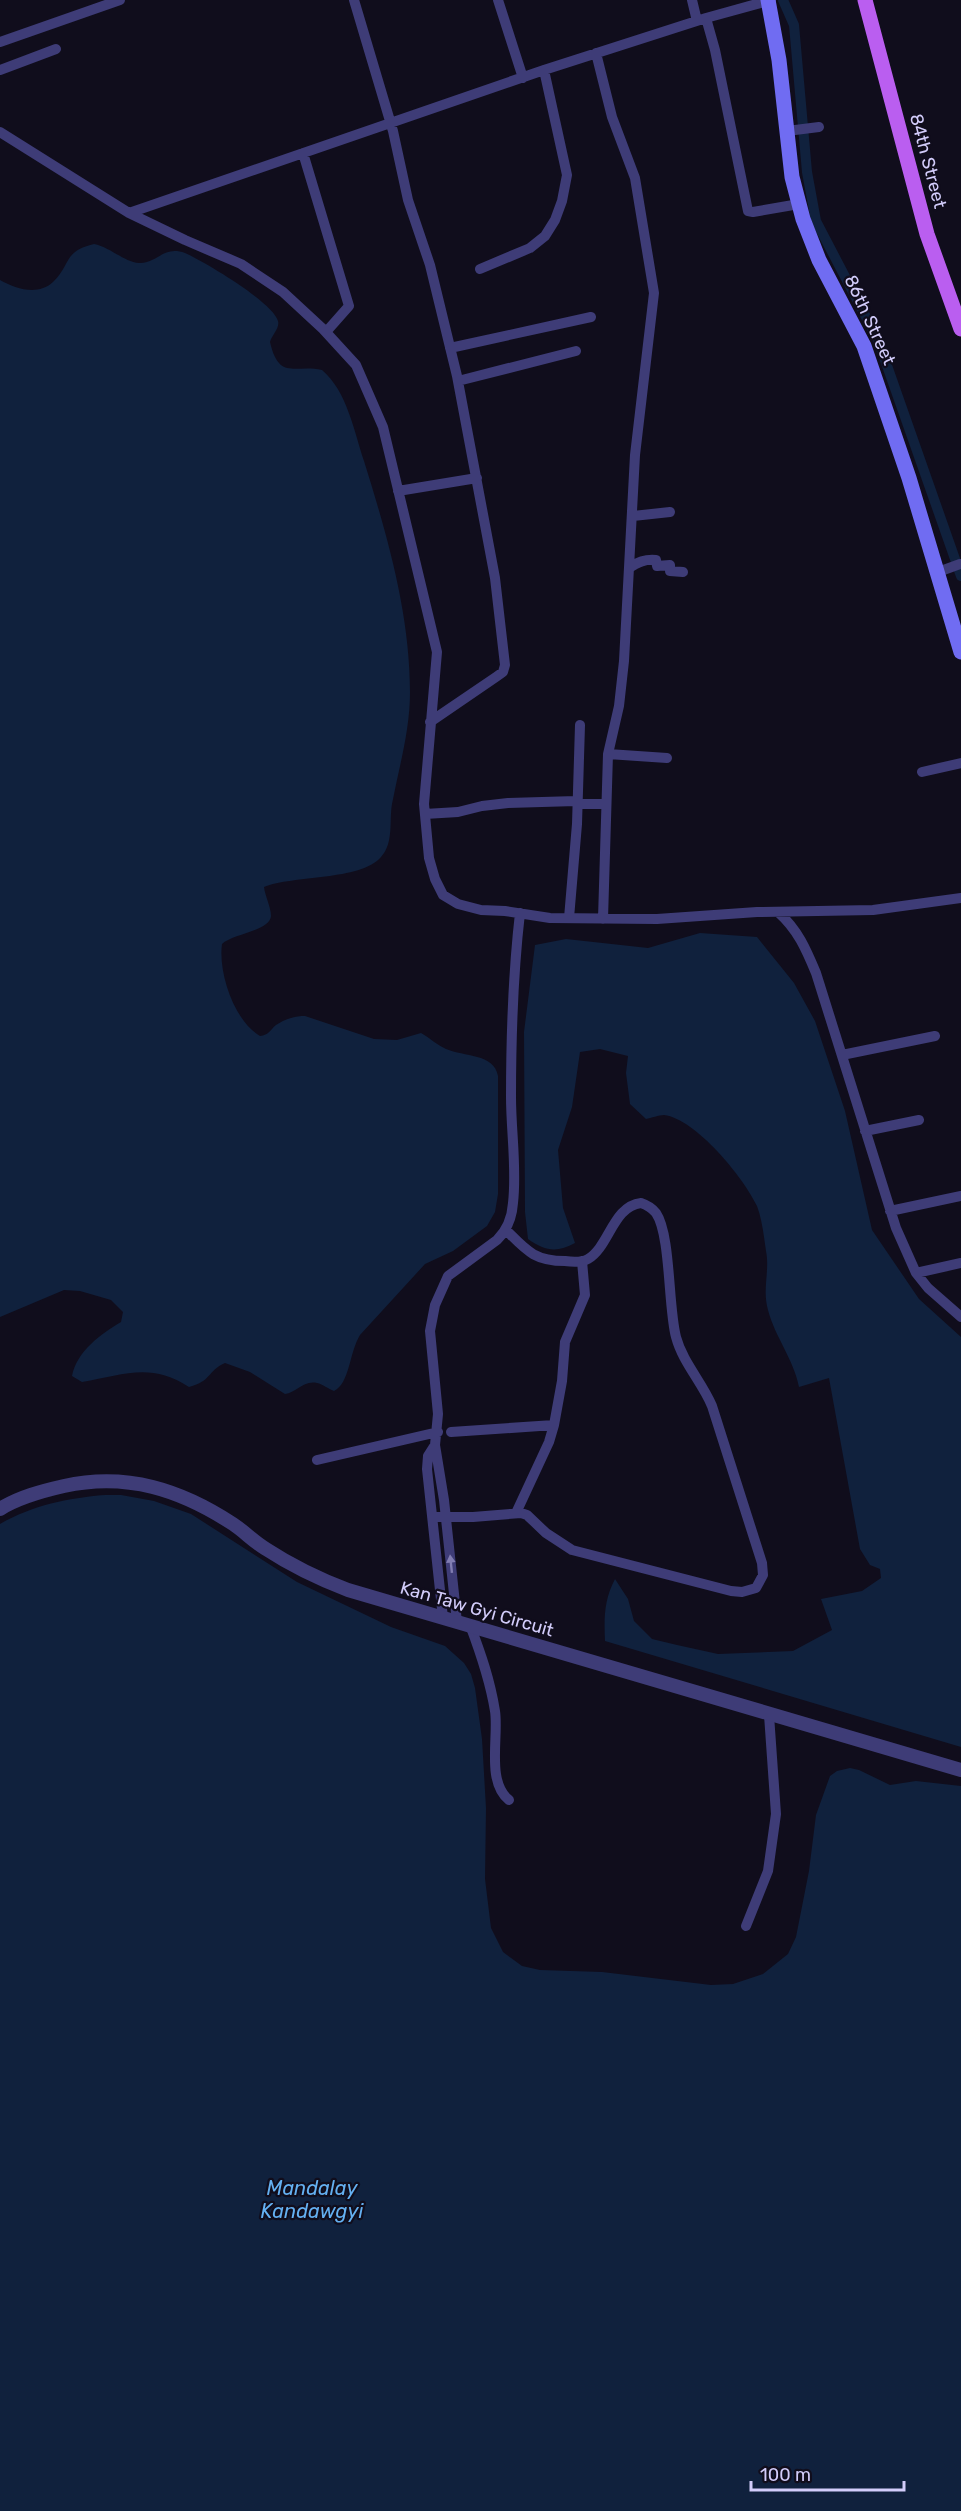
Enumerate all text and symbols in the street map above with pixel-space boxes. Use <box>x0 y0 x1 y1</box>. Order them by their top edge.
street label: 84th Street <box>905 111 951 211</box>
street label: 86th Street <box>840 272 900 368</box>
one-way arrow <box>446 1554 456 1573</box>
street label: Kan Taw Gyi Circuit <box>398 1577 556 1641</box>
water label: Mandalay Kandawgyi <box>261 2176 365 2223</box>
scale bar <box>751 2454 904 2492</box>
text: 100 m <box>760 2464 811 2486</box>

